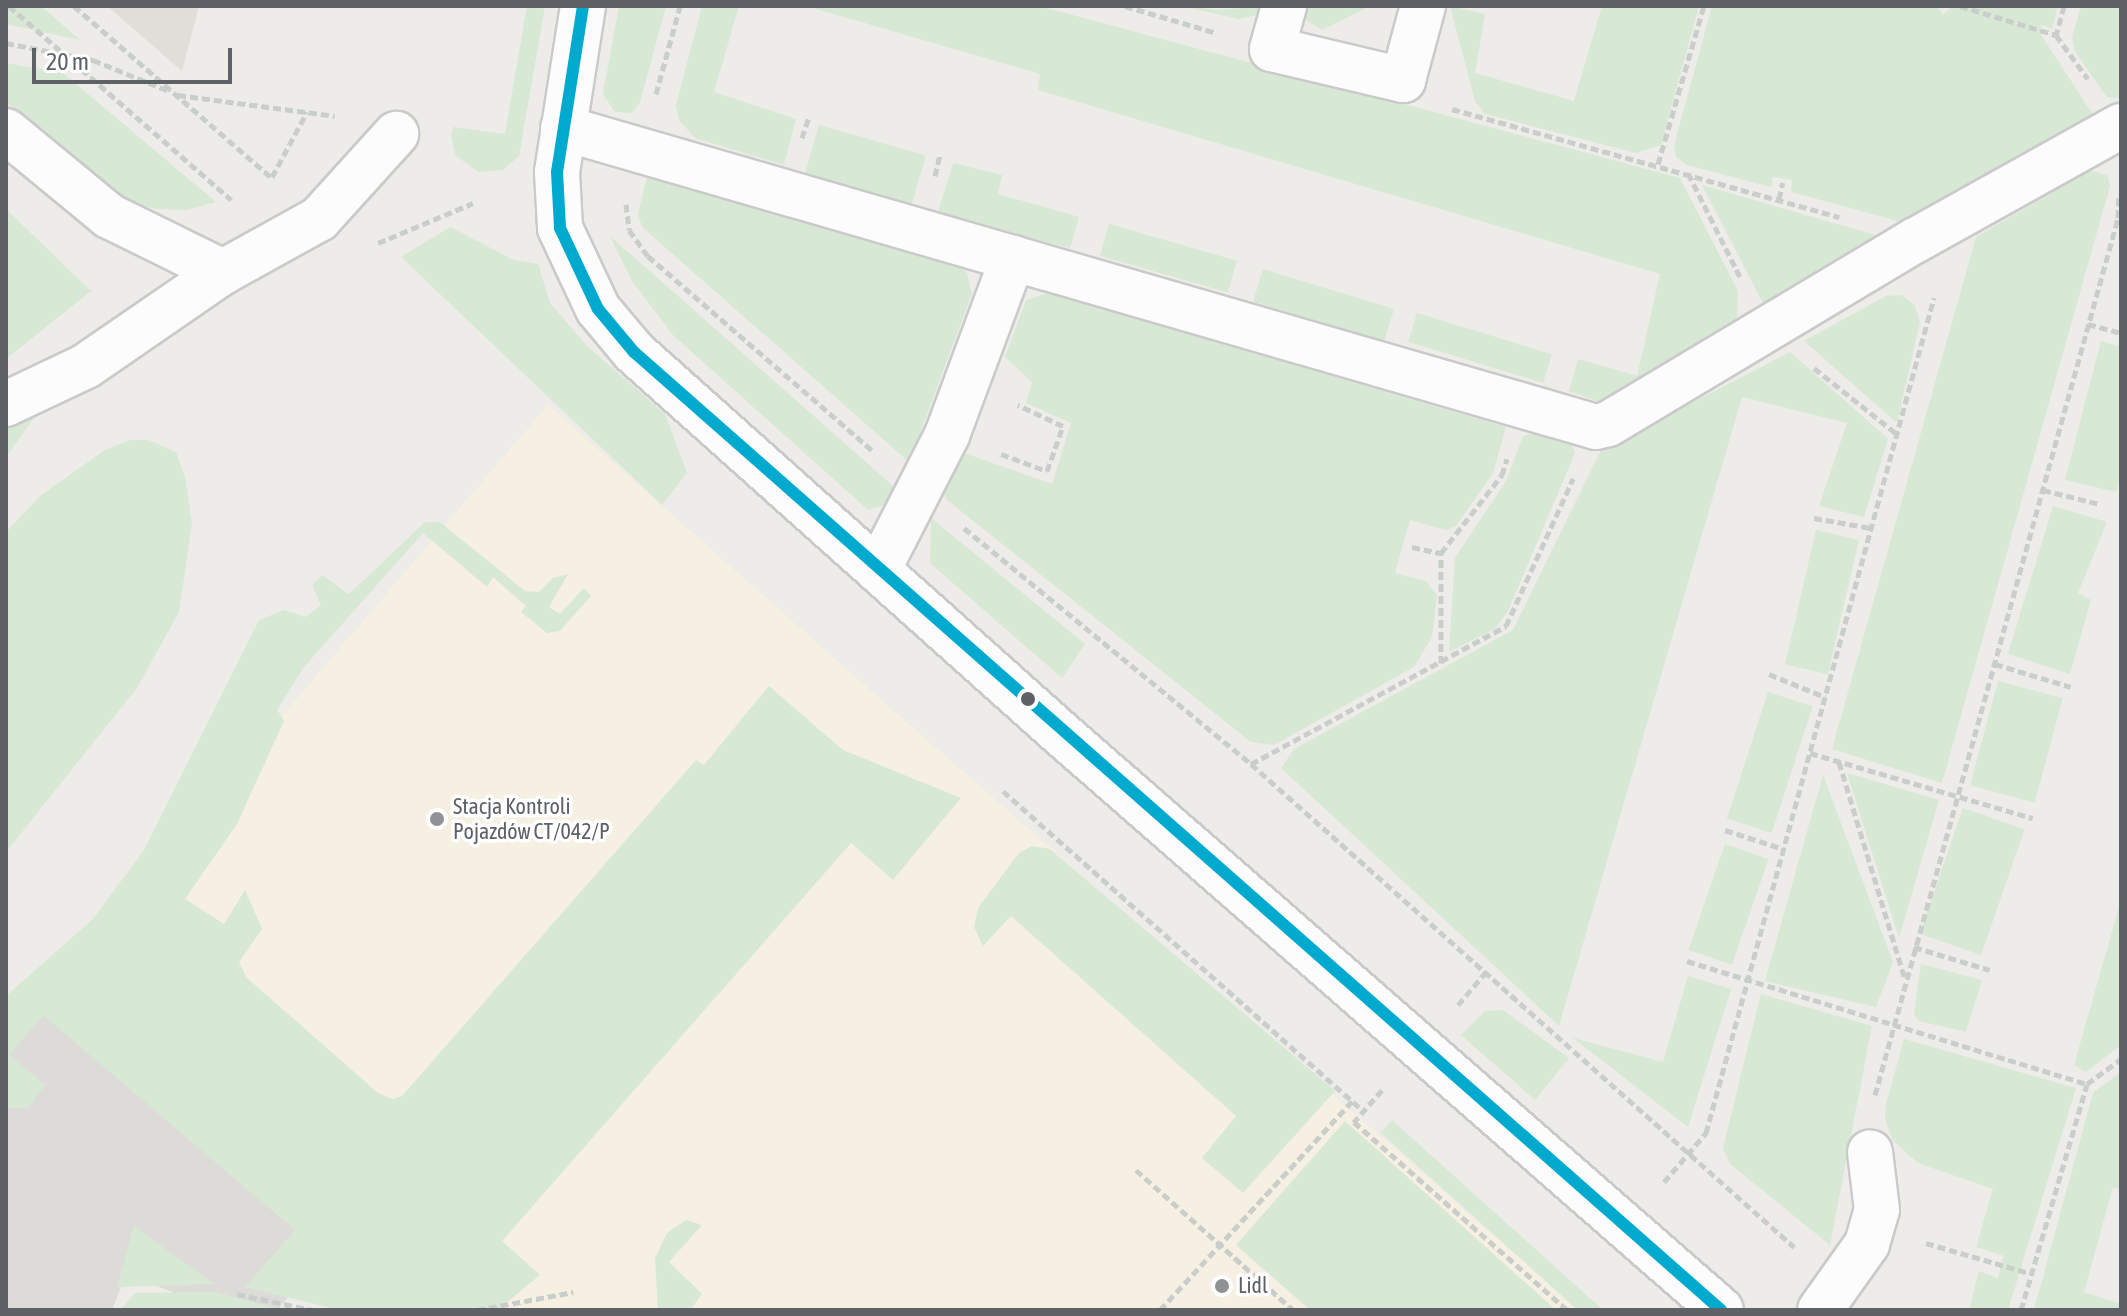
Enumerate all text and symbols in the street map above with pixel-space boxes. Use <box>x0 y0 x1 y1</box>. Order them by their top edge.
scale bar <box>36 32 236 82</box>
text: 20 m <box>46 48 89 75</box>
unlabelled marker <box>1020 691 1036 707</box>
place label: Stacja Kontroli Pojazdów CT/042/P <box>453 793 610 844</box>
marker: Stacja Kontroli Pojazdów CT/042/P <box>428 810 446 828</box>
place label: Lidl <box>1238 1273 1268 1299</box>
marker: Lidl <box>1213 1277 1231 1295</box>

